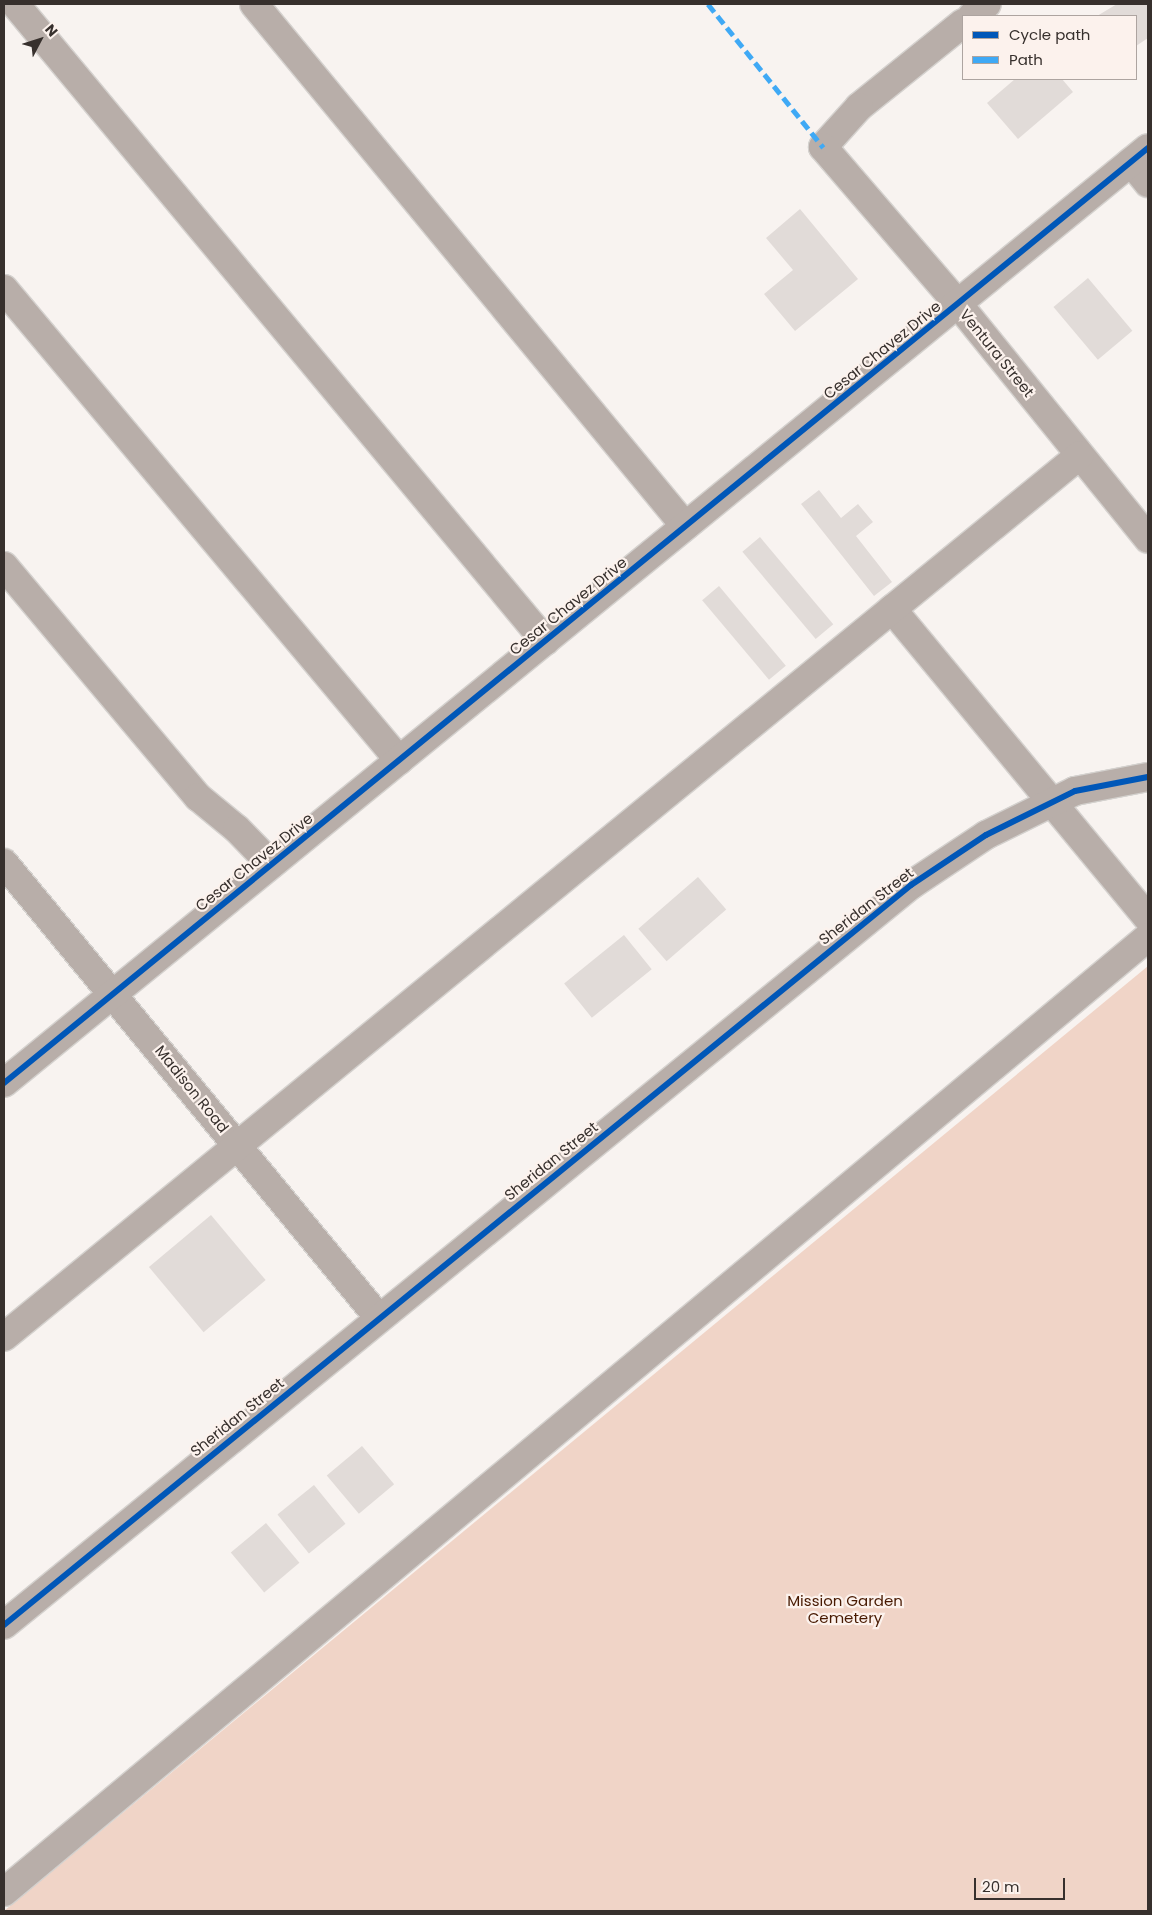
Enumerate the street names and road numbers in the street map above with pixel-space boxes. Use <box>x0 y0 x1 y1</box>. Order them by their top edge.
street label: Cesar Chavez Drive <box>820 297 944 403</box>
street label: Ventura Street <box>956 305 1038 401</box>
street label: Cesar Chavez Drive <box>506 553 630 659</box>
street label: Cesar Chavez Drive <box>192 809 316 915</box>
street label: Sheridan Street <box>815 864 917 948</box>
street label: Madison Road <box>151 1042 233 1136</box>
street label: Sheridan Street <box>501 1118 601 1204</box>
street label: Sheridan Street <box>187 1374 287 1460</box>

